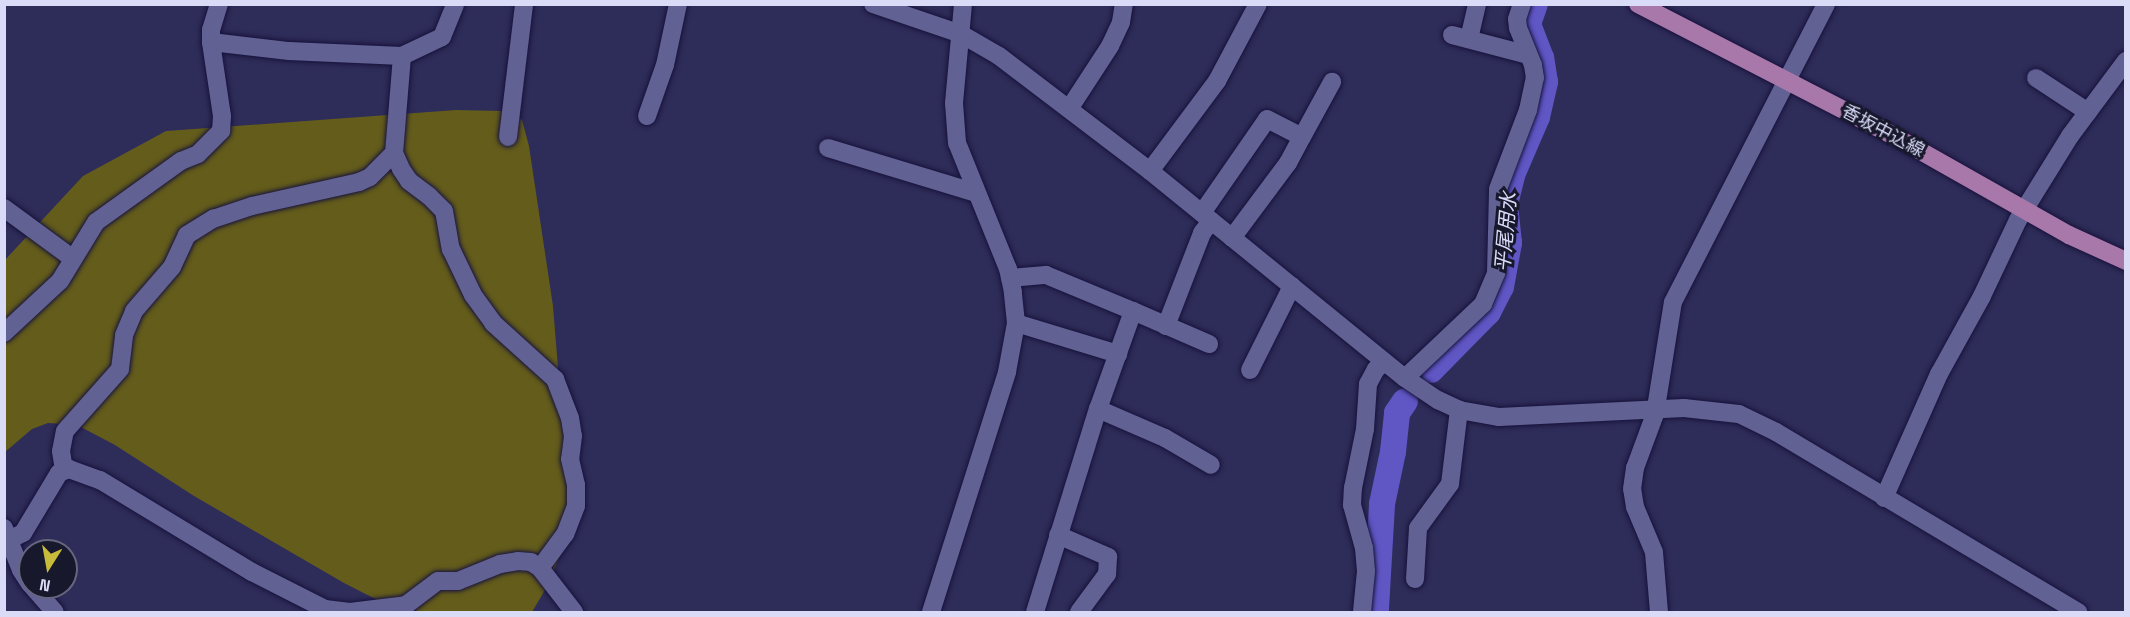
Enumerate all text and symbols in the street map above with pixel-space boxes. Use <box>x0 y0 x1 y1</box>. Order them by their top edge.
street label: 香坂中込線 <box>1838 100 1928 162</box>
water label: 平尾用水 <box>1491 191 1521 273</box>
north arrow <box>18 539 78 599</box>
text: N <box>38 574 52 597</box>

